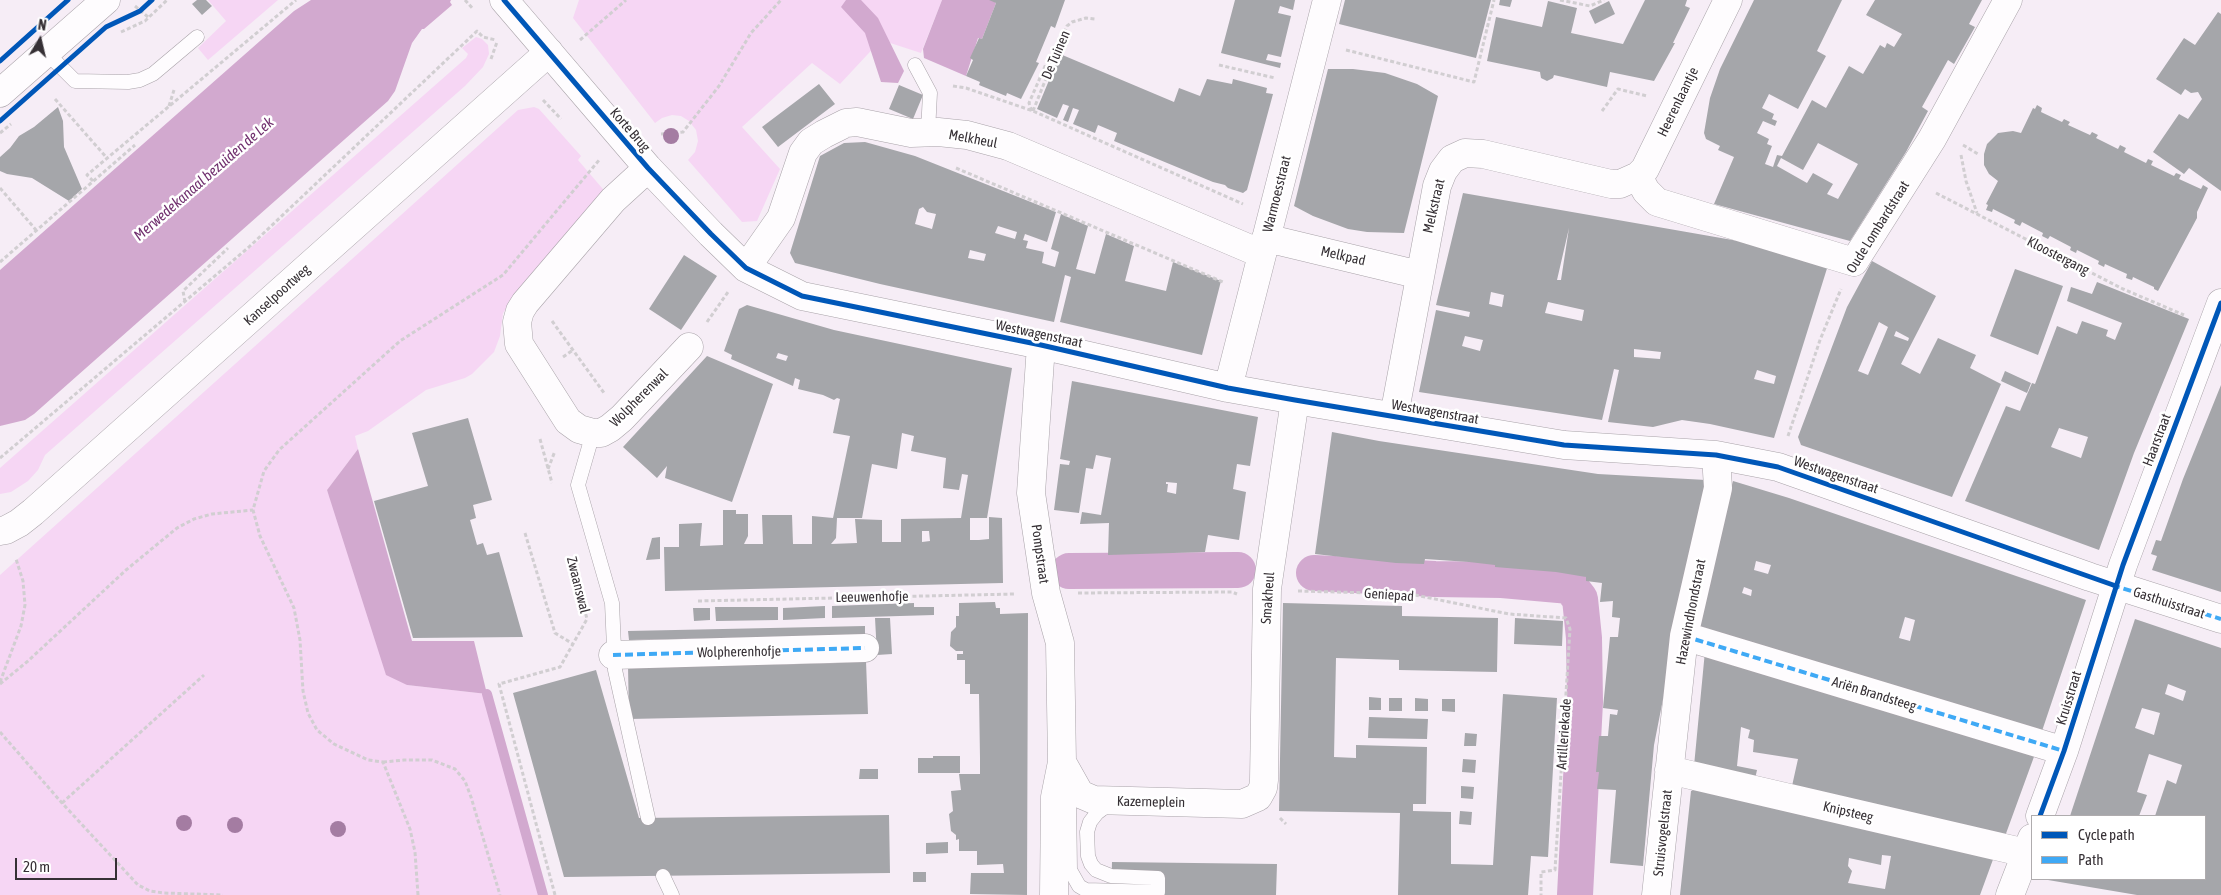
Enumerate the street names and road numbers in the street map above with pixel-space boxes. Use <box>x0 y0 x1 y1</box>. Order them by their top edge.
street label: De Tuinen <box>1038 28 1074 82</box>
street label: Heerenlaantje <box>1654 65 1702 139</box>
street label: Korte Brug <box>606 105 654 155</box>
street label: Melkheul <box>947 126 999 152</box>
street label: Warmoesstraat <box>1259 154 1295 234</box>
street label: Melkstraat <box>1420 177 1448 235</box>
street label: Oude Lombardstraat <box>1843 178 1913 276</box>
street label: Kloostergang <box>2024 233 2092 279</box>
street label: Melkpad <box>1319 243 1367 269</box>
street label: Kanselpoortweg <box>240 261 314 329</box>
street label: Westwagenstraat <box>994 317 1084 351</box>
street label: Wolpherenwal <box>606 365 672 431</box>
street label: Westwagenstraat <box>1390 396 1480 428</box>
street label: Haarstraat <box>2139 411 2175 469</box>
street label: Westwagenstraat <box>1791 453 1881 497</box>
street label: Pompstraat <box>1028 523 1052 585</box>
street label: Zwaanswal <box>563 555 593 615</box>
street label: Hazewindhondstraat <box>1673 558 1709 666</box>
street label: Smakheul <box>1258 571 1278 625</box>
street label: Gasthuisstraat <box>2131 584 2207 622</box>
street label: Geniepad <box>1364 585 1414 605</box>
street label: Leeuwenhofje <box>835 588 909 606</box>
street label: Wolpherenhofje <box>697 643 781 661</box>
street label: Kruisstraat <box>2053 669 2085 727</box>
street label: Ariën Brandsteeg <box>1830 673 1918 715</box>
street label: Artilleriekade <box>1553 698 1575 770</box>
street label: Struisvogelstraat <box>1650 789 1676 877</box>
street label: Kazerneplein <box>1117 793 1185 811</box>
street label: Knipsteeg <box>1821 798 1875 826</box>

